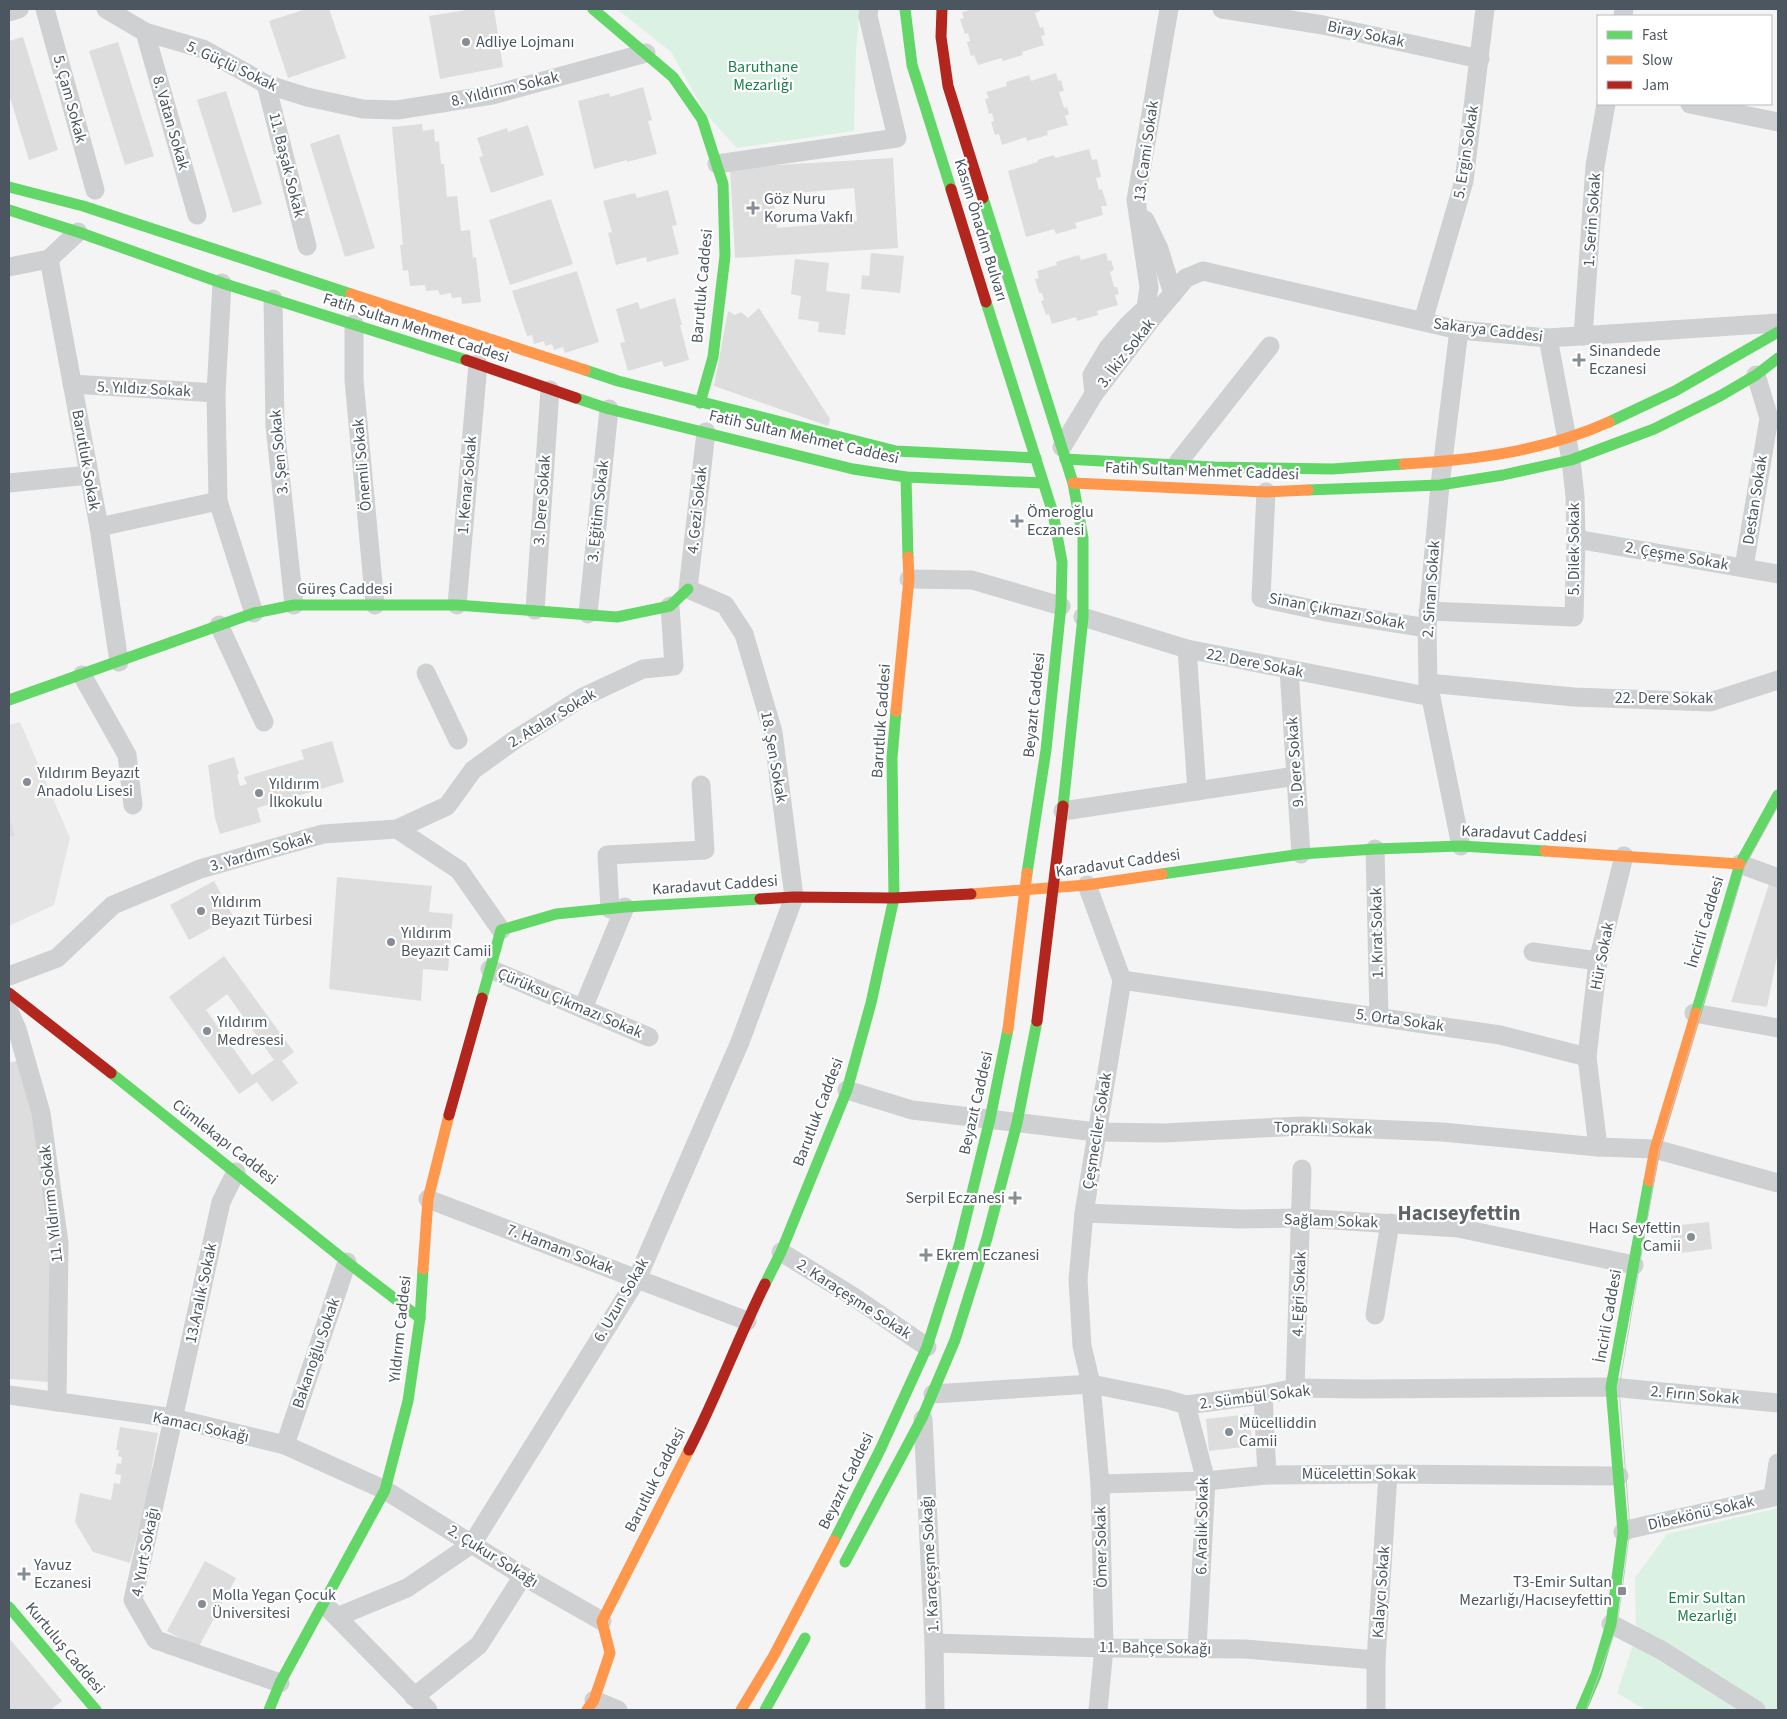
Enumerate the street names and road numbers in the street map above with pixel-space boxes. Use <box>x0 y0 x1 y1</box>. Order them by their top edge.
street label: Biray Sokak <box>1325 15 1407 53</box>
street label: 5. Güçlü Sokak <box>183 35 281 97</box>
street label: 5. Çam Sokak <box>48 53 92 145</box>
street label: 8. Yıldırım Sokak <box>449 66 561 112</box>
street label: 8. Vatan Sokak <box>147 73 195 173</box>
street label: 13. Cami Sokak <box>1128 99 1164 203</box>
street label: 5. Ergin Sokak <box>1448 104 1484 200</box>
street label: 11. Başak Sokak <box>263 110 311 220</box>
street label: Kasım Önadım Bulvarı <box>949 156 1013 304</box>
street label: 1. Serin Sokak <box>1578 172 1606 268</box>
street label: Barutluk Caddesi <box>686 228 718 344</box>
street label: Fatih Sultan Mehmet Caddesi <box>320 288 512 368</box>
street label: Sakarya Caddesi <box>1432 312 1544 348</box>
street label: 3. İkiz Sokak <box>1092 314 1160 392</box>
street label: 5. Yıldız Sokak <box>97 376 192 402</box>
street label: Fatih Sultan Mehmet Caddesi <box>707 404 901 470</box>
street label: Barutluk Sokak <box>66 408 106 512</box>
street label: 3. Şen Sokak <box>264 409 294 495</box>
street label: Önemli Sokak <box>347 418 377 512</box>
street label: 1. Kenar Sokak <box>452 435 482 535</box>
street label: 3. Dere Sokak <box>528 454 556 546</box>
street label: Destan Sokak <box>1737 454 1773 546</box>
street label: Fatih Sultan Mehmet Caddesi <box>1105 457 1299 485</box>
street label: 3. Eğitim Sokak <box>582 459 614 563</box>
street label: 4. Gezi Sokak <box>681 465 713 555</box>
street label: 5. Dilek Sokak <box>1563 502 1585 596</box>
street label: 2. Çeşme Sokak <box>1624 536 1730 576</box>
street label: 2. Sinan Sokak <box>1417 540 1445 638</box>
street label: Güreş Caddesi <box>297 578 393 600</box>
street label: Sinan Çıkmazı Sokak <box>1267 587 1407 635</box>
street label: 22. Dere Sokak <box>1205 643 1305 683</box>
street label: Beyazıt Caddesi <box>1018 651 1050 759</box>
street label: Barutluk Caddesi <box>866 663 896 779</box>
street label: 2. Atalar Sokak <box>504 683 600 753</box>
street label: 22. Dere Sokak <box>1615 687 1713 709</box>
street label: 18. Şen Sokak <box>755 710 793 805</box>
street label: 9. Dere Sokak <box>1281 716 1309 808</box>
street label: Karadavut Caddesi <box>1461 820 1587 848</box>
street label: 3. Yardım Sokak <box>207 827 315 877</box>
street label: Karadavut Caddesi <box>1054 843 1182 883</box>
street label: Karadavut Caddesi <box>651 870 779 900</box>
street label: İncirli Caddesi <box>1681 874 1729 970</box>
street label: 1. Kırat Sokak <box>1365 887 1389 979</box>
street label: Hür Sokak <box>1585 920 1619 992</box>
street label: Çürüksu Çıkmazı Sokak <box>494 962 646 1044</box>
street label: 5. Orta Sokak <box>1355 1003 1445 1037</box>
street label: Beyazıt Caddesi <box>953 1049 999 1157</box>
street label: Barutluk Caddesi <box>787 1055 849 1169</box>
street label: Çeşmeciler Sokak <box>1077 1071 1117 1191</box>
street label: Cümlekapı Caddesi <box>168 1094 282 1190</box>
street label: Topraklı Sokak <box>1274 1116 1372 1140</box>
street label: 11. Yıldırım Sokak <box>34 1144 68 1264</box>
street label: Sağlam Sokak <box>1284 1208 1379 1234</box>
street label: 7. Hamam Sokak <box>504 1219 616 1279</box>
street label: 13.Aralık Sokak <box>180 1241 222 1345</box>
street label: 4. Eğri Sokak <box>1287 1251 1311 1337</box>
street label: 6. Uzun Sokak <box>588 1254 654 1346</box>
street label: 2. Karaçeşme Sokak <box>792 1254 916 1344</box>
street label: İncirli Caddesi <box>1589 1268 1627 1364</box>
street label: Yıldırım Caddesi <box>383 1274 417 1385</box>
street label: Bakanoğlu Sokak <box>287 1295 345 1411</box>
street label: 2. Sümbül Sokak <box>1198 1379 1312 1415</box>
street label: 2. Fırın Sokak <box>1650 1380 1740 1410</box>
street label: Kamacı Sokağı <box>151 1406 251 1448</box>
street label: Barutluk Caddesi <box>619 1424 691 1536</box>
street label: Beyazıt Caddesi <box>813 1429 879 1533</box>
street label: Mücelettin Sokak <box>1302 1463 1416 1485</box>
street label: 6. Aralık Sokak <box>1190 1477 1214 1575</box>
street label: Dibekönü Sokak <box>1646 1490 1756 1536</box>
street label: 1. Karaçeşme Sokağı <box>915 1495 945 1633</box>
street label: 4. Yurt Sokağı <box>126 1506 164 1598</box>
street label: Ömer Sokak <box>1089 1506 1113 1588</box>
street label: 2. Çukur Sokağı <box>443 1519 543 1593</box>
street label: Kalaycı Sokak <box>1367 1545 1395 1639</box>
street label: Kurtuluş Caddesi <box>20 1597 110 1699</box>
street label: 11. Bahçe Sokağı <box>1099 1636 1211 1660</box>

